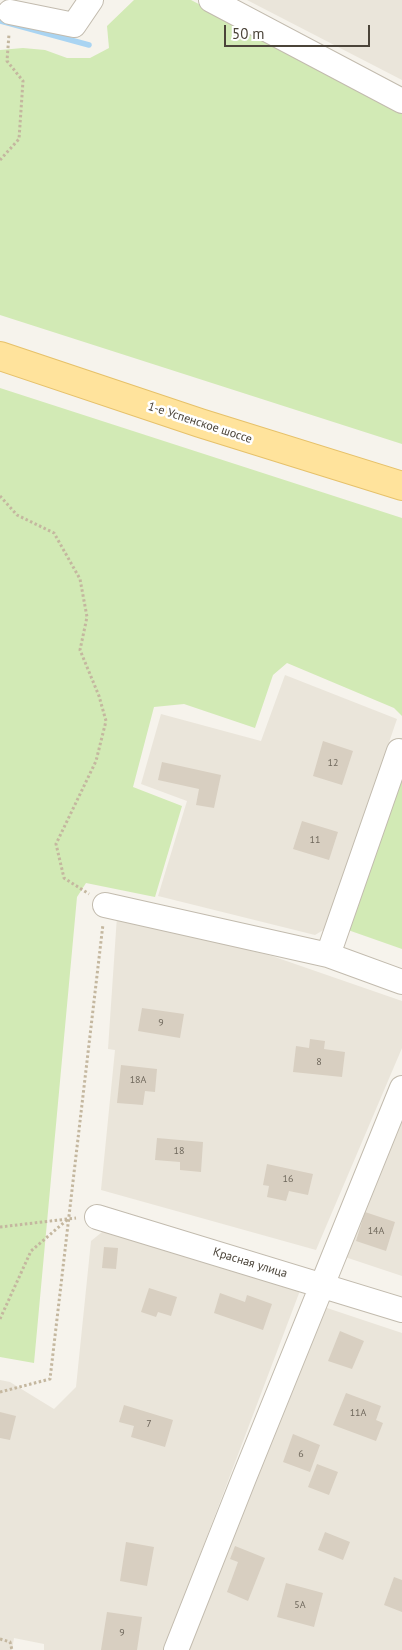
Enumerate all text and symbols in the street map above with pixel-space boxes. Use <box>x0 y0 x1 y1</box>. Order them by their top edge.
scale bar <box>227 15 373 47</box>
text: 50 m <box>232 24 265 43</box>
street label: 1-е Успенское шоссе <box>146 399 254 447</box>
house number: 12 <box>328 757 338 769</box>
house number: 11 <box>310 834 320 846</box>
house number: 9 <box>158 1017 164 1029</box>
house number: 8 <box>316 1056 322 1068</box>
house number: 18А <box>130 1074 146 1086</box>
house number: 18 <box>174 1145 184 1157</box>
house number: 16 <box>283 1173 293 1185</box>
house number: 14А <box>368 1225 384 1237</box>
street label: Красная улица <box>211 1245 289 1281</box>
house number: 11А <box>350 1407 366 1419</box>
house number: 7 <box>146 1418 152 1430</box>
house number: 6 <box>298 1448 304 1460</box>
house number: 5А <box>294 1599 306 1611</box>
house number: 9 <box>119 1627 125 1639</box>

